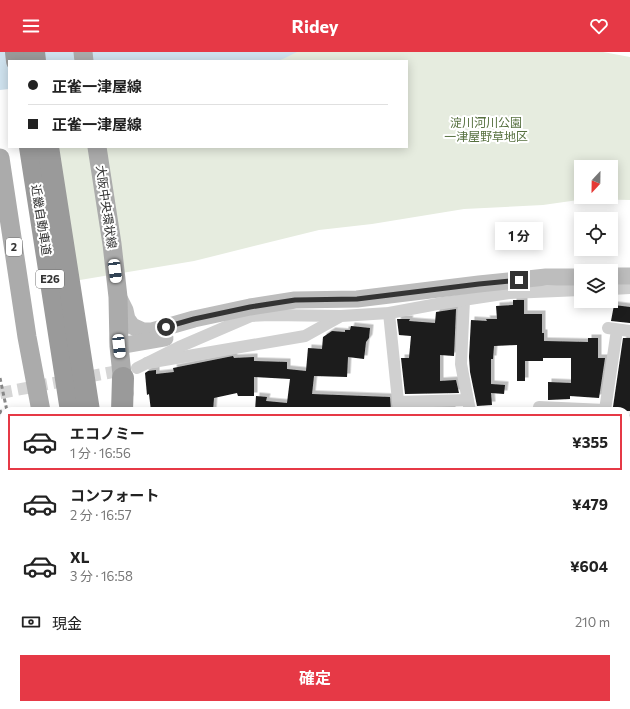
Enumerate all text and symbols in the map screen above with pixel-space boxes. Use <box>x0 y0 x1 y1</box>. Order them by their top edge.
icon: menu <box>20 15 42 37</box>
text: Ridey <box>291 15 339 37</box>
icon: heart <box>588 15 610 37</box>
text: 正雀一津屋線 <box>52 77 142 95</box>
text: 正雀一津屋線 <box>52 115 142 133</box>
park label: 淀川河川公園 一津屋野草地区 <box>444 115 528 143</box>
north arrow <box>574 160 618 204</box>
map controls <box>574 160 618 308</box>
street label: 大阪中央環状線 <box>94 164 120 249</box>
street label: 近畿自動車道 <box>29 183 55 257</box>
button: locate <box>574 212 618 256</box>
callout: 1 分 <box>495 222 543 250</box>
text: 1 分 <box>508 228 530 244</box>
road number: 2 <box>6 238 22 256</box>
car <box>108 258 122 284</box>
button: layers <box>574 264 618 308</box>
road number: E26 <box>36 270 64 288</box>
route end <box>510 271 528 289</box>
route start <box>157 318 175 336</box>
car <box>112 333 126 359</box>
icon: car <box>22 424 58 460</box>
text: エコノミー <box>70 424 145 442</box>
text: ¥355 <box>572 433 608 451</box>
text: 1 分 · 16:56 <box>70 445 131 461</box>
icon: car <box>22 486 58 522</box>
text: コンフォート <box>70 486 160 504</box>
text: ¥479 <box>572 495 608 513</box>
text: 2 分 · 16:57 <box>70 507 132 523</box>
icon: car <box>22 548 58 584</box>
text: XL <box>70 548 89 566</box>
text: ¥604 <box>570 557 608 575</box>
text: 3 分 · 16:58 <box>70 568 133 584</box>
icon: cash <box>20 611 42 633</box>
text: 現金 <box>52 614 82 632</box>
text: 210 m <box>575 614 610 630</box>
button: 確定 <box>20 655 610 701</box>

